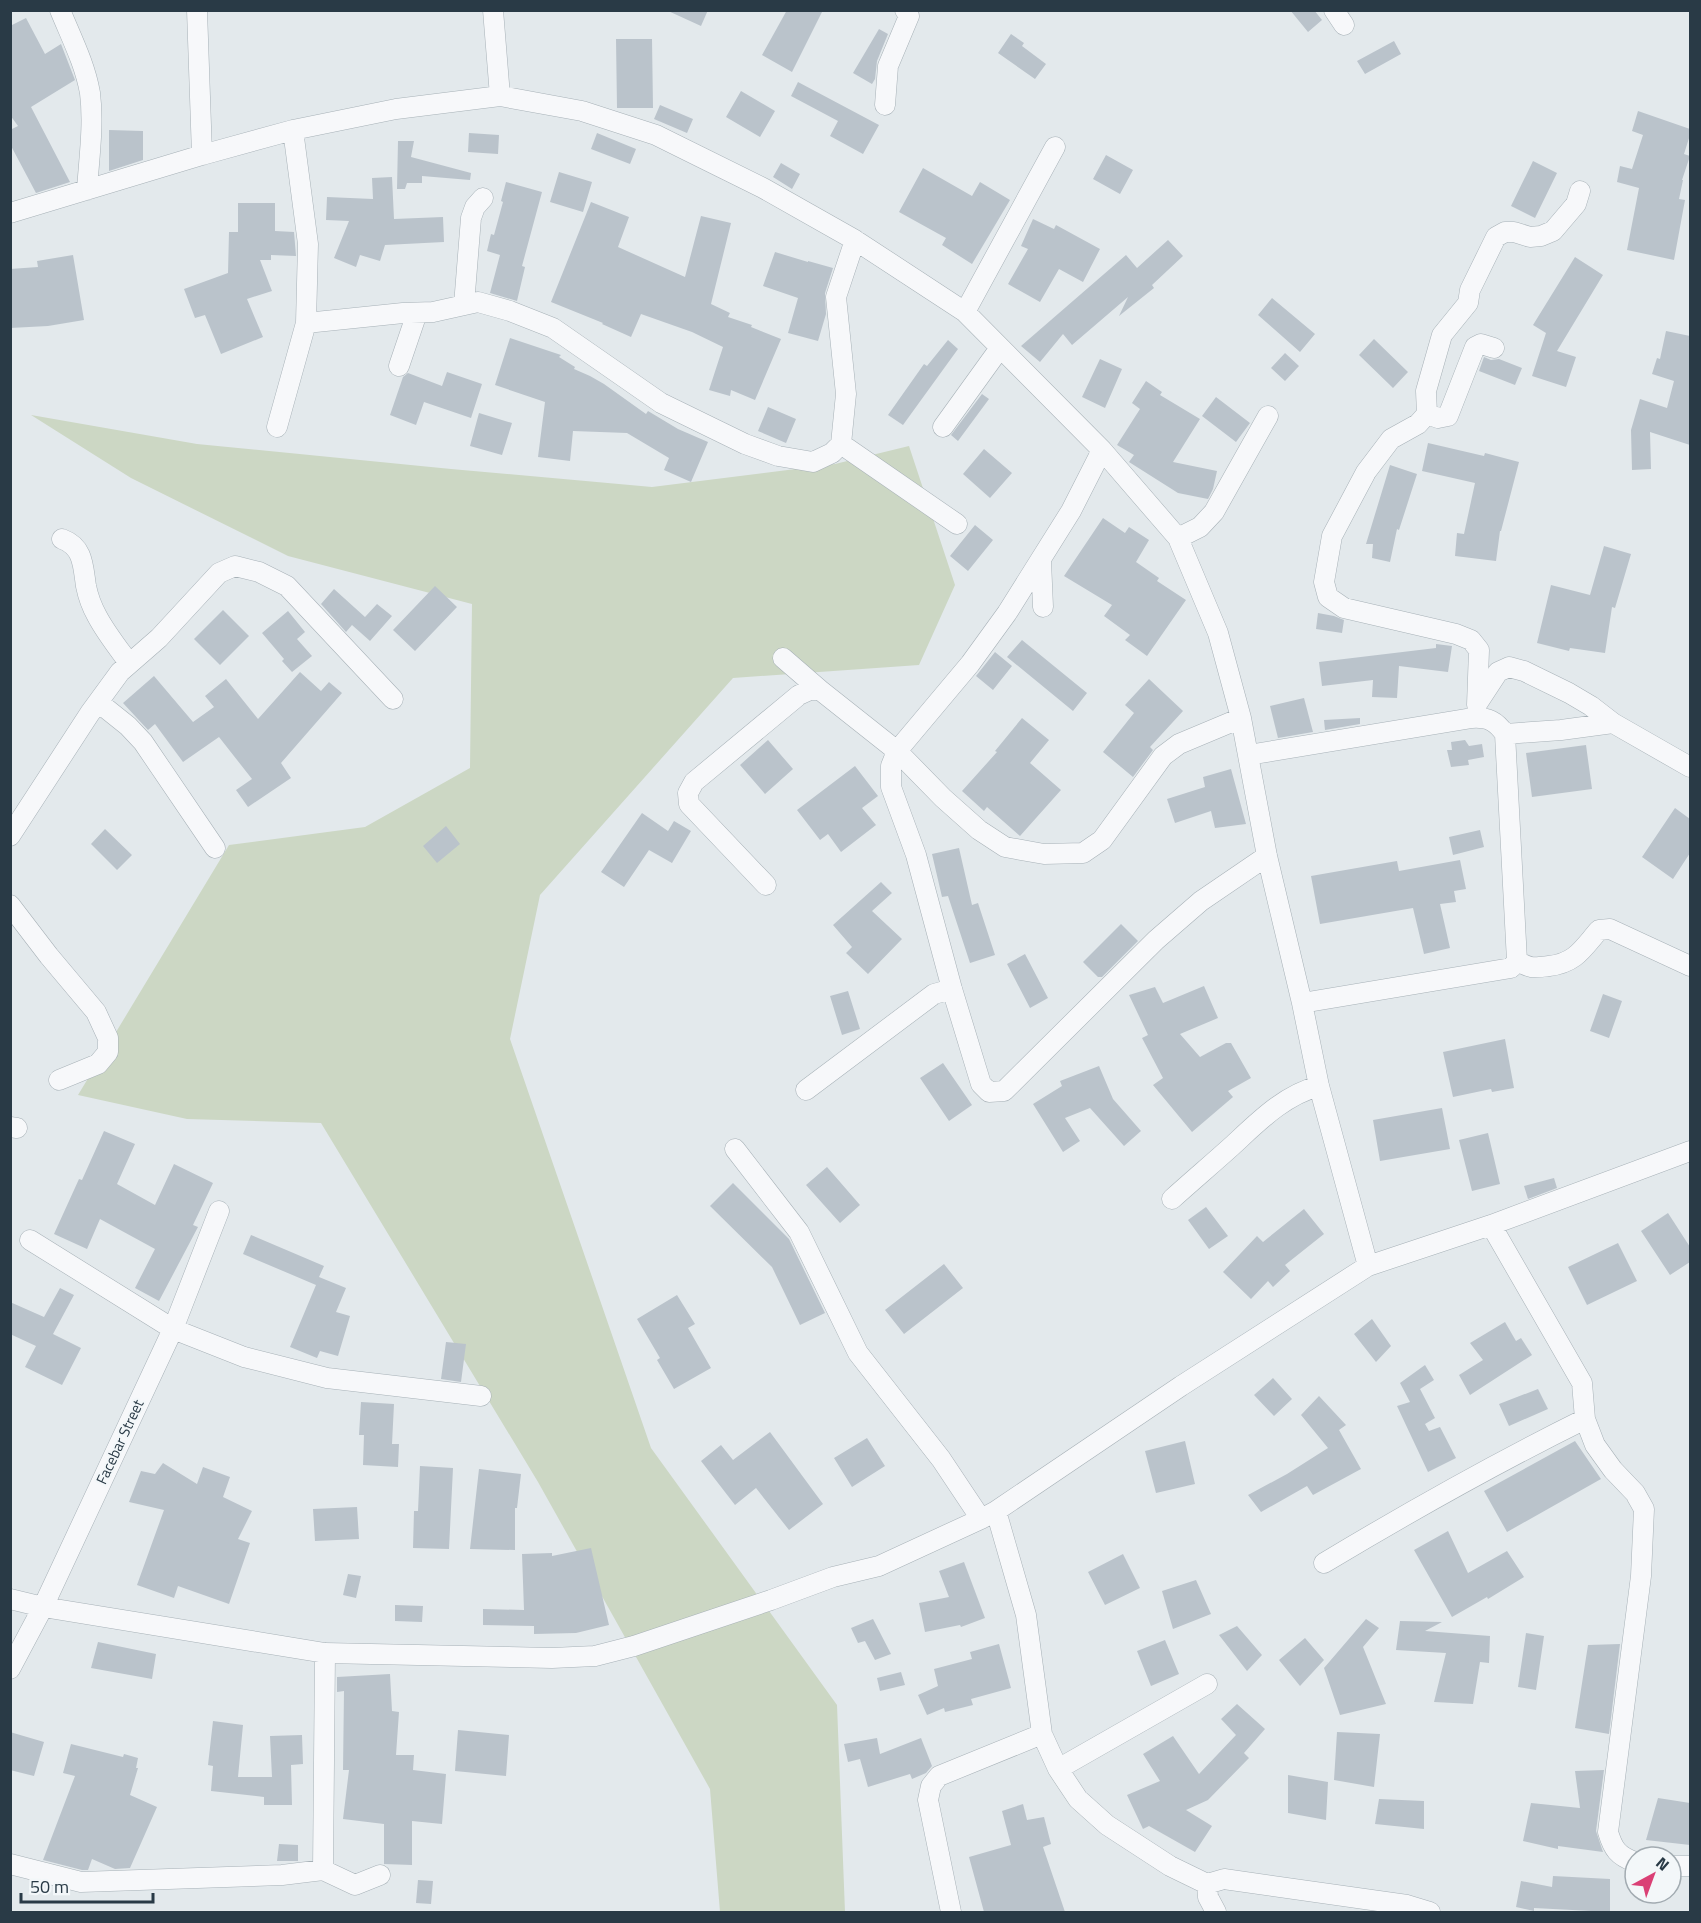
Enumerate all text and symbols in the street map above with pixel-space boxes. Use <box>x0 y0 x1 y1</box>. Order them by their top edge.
street label: Facebar Street <box>90 1395 150 1488</box>
north arrow <box>1623 1845 1683 1905</box>
text: N <box>1651 1851 1675 1876</box>
scale bar <box>21 1866 153 1904</box>
text: 50 m <box>30 1873 69 1900</box>

